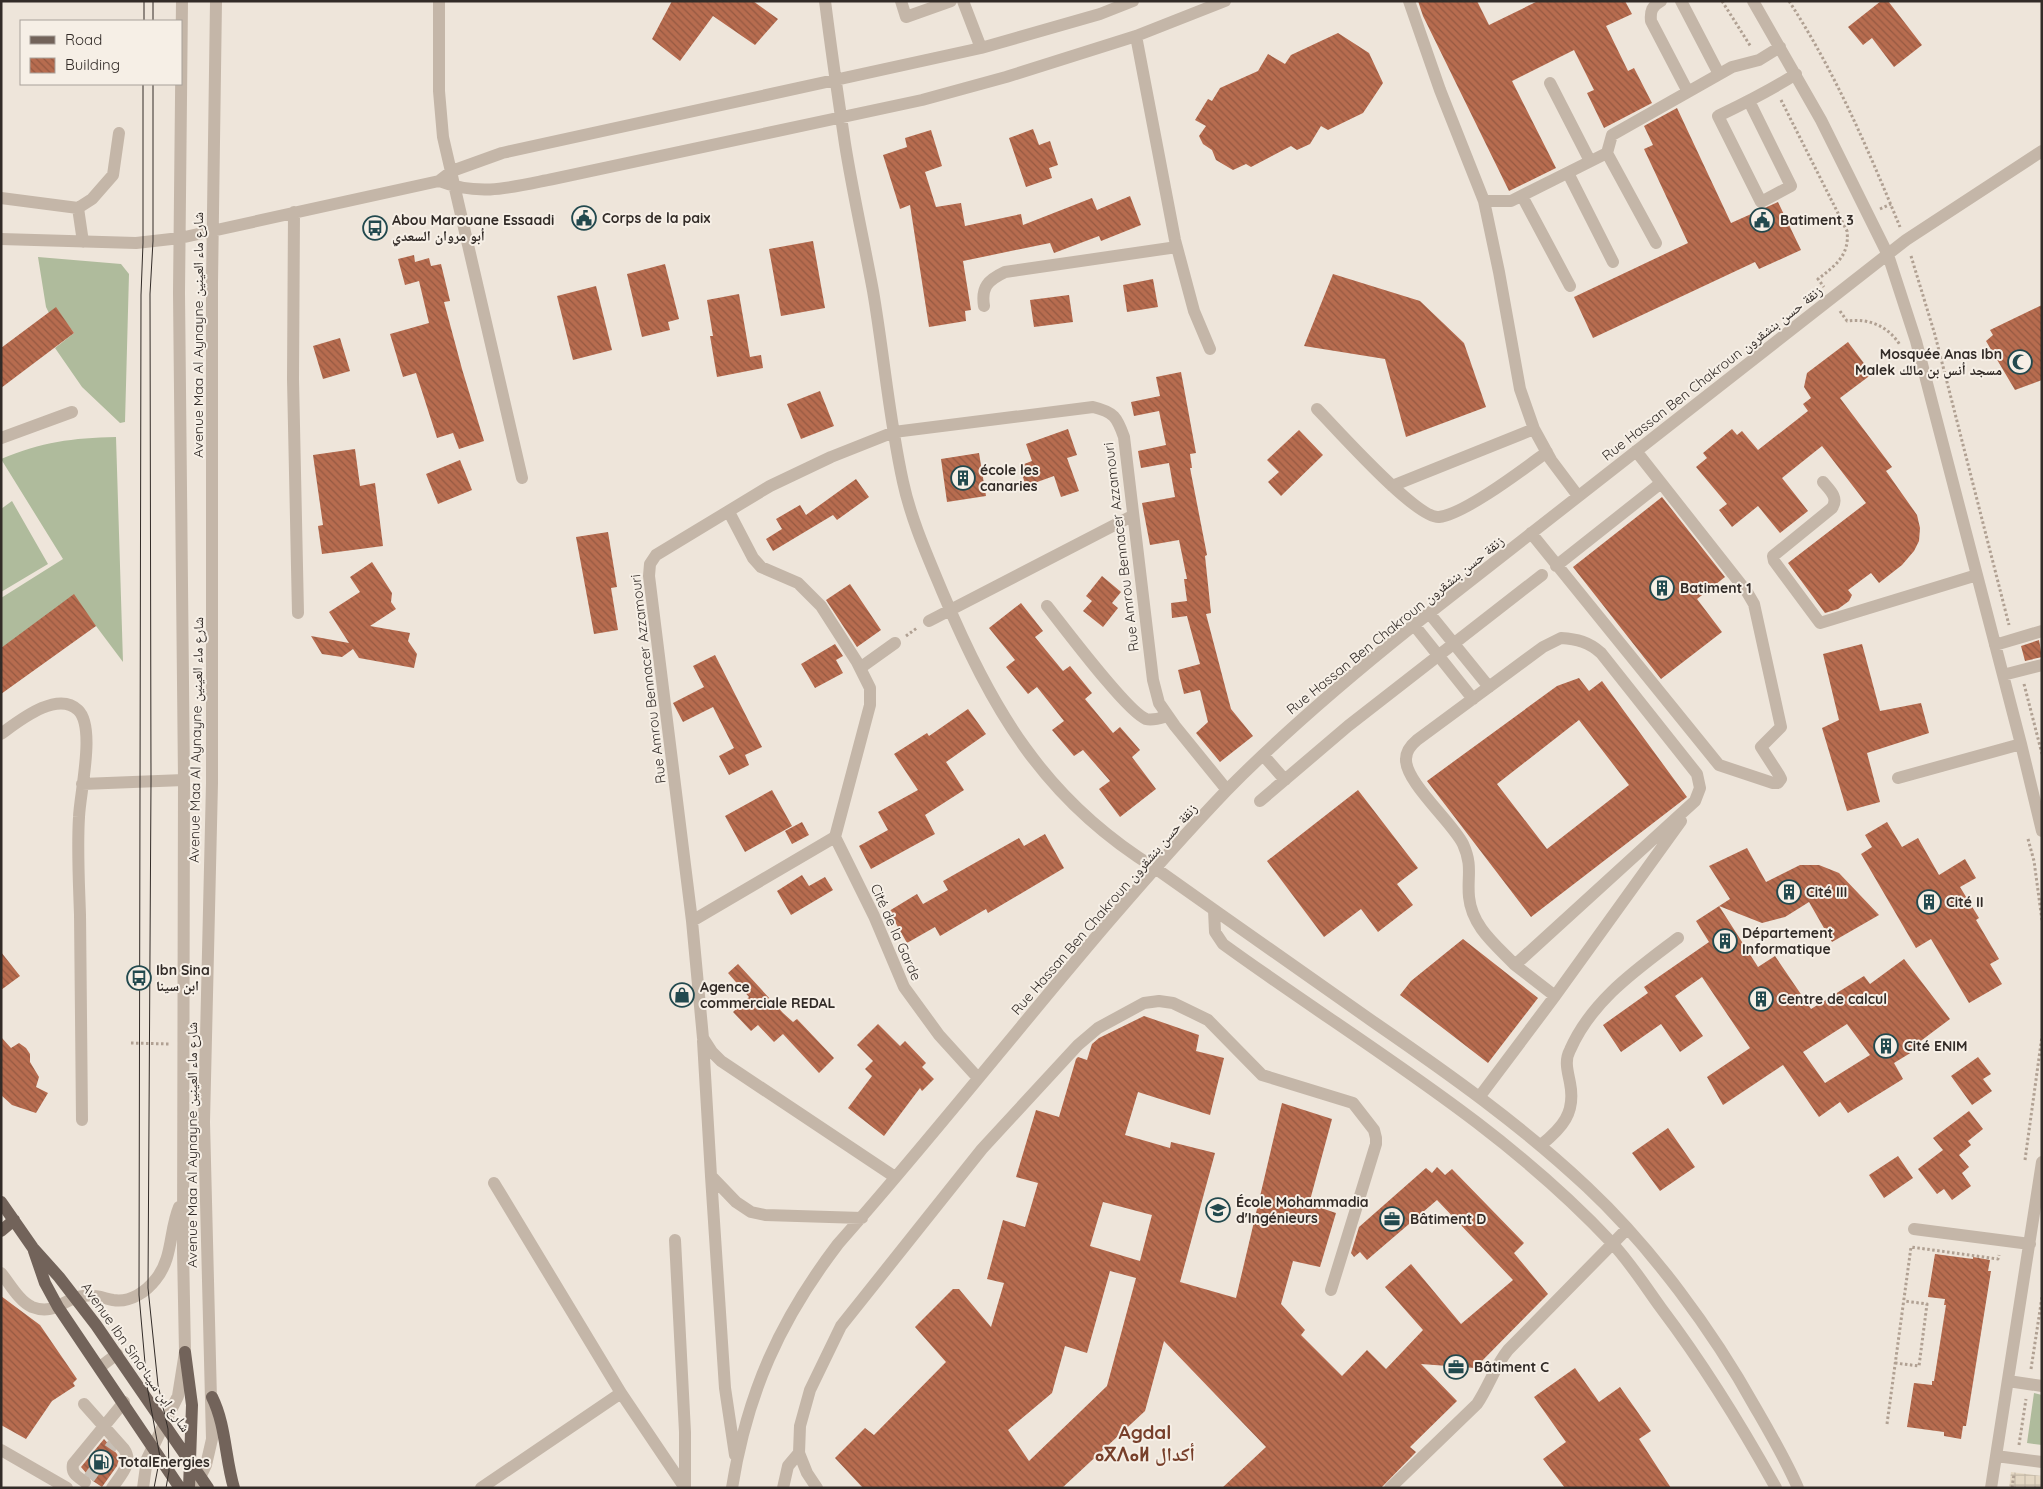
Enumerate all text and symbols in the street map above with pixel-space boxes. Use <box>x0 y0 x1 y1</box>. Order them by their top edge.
legend <box>20 20 182 85</box>
text: Road <box>65 30 102 49</box>
text: Building <box>65 55 120 74</box>
public building icon: Corps de la paix <box>571 205 597 231</box>
public building icon: Batiment 3 <box>1749 207 1775 233</box>
place label: Corps de la paix <box>602 209 710 227</box>
place label: Abou Marouane Essaadi أبو مروان السعدي <box>392 211 554 247</box>
place label: Batiment 3 <box>1780 211 1854 229</box>
street label: Avenue Maa Al Aynayne شارع ماء العينين <box>189 212 208 458</box>
bus stop icon: Abou Marouane Essaadi أبو مروان السعدي <box>362 215 388 241</box>
street label: Rue Hassan Ben Chakroun زنقة حسن بنشقرون <box>1598 281 1826 465</box>
place label: Mosquée Anas Ibn Malek مسجد أنس بن مالك <box>1855 345 2002 379</box>
mosque icon: Mosquée Anas Ibn Malek مسجد أنس بن مالك <box>2007 349 2033 375</box>
street label: Rue Amrou Bennacer Azzamouri <box>1099 441 1143 653</box>
place label: école les canaries <box>980 461 1039 495</box>
building icon: école les canaries <box>950 465 976 491</box>
street label: Rue Hassan Ben Chakroun زنقة حسن بنشقرون <box>1283 532 1507 718</box>
street label: Rue Amrou Bennacer Azzamouri <box>626 573 670 785</box>
building icon: Batiment 1 <box>1649 575 1675 601</box>
place label: Batiment 1 <box>1680 579 1752 597</box>
street label: Avenue Maa Al Aynayne شارع ماء العينين <box>185 617 208 863</box>
street label: Rue Hassan Ben Chakroun زنقة حسن بنشقرون <box>1007 799 1201 1019</box>
building icon: Cité III <box>1776 879 1802 905</box>
street label: Cité de la Garde <box>867 881 925 983</box>
place label: Cité III <box>1806 883 1847 901</box>
building icon: Cité II <box>1916 889 1942 915</box>
place label: Cité II <box>1946 893 1984 911</box>
place label: Département Informatique <box>1742 924 1833 958</box>
building icon: Département Informatique <box>1712 928 1738 954</box>
place label: Ibn Sina ابن سينا <box>156 961 210 995</box>
bus stop icon: Ibn Sina ابن سينا <box>126 965 152 991</box>
place label: Agence commerciale REDAL <box>700 978 836 1012</box>
shop icon: Agence commerciale REDAL <box>669 982 695 1008</box>
building icon: Centre de calcul <box>1748 986 1774 1012</box>
place label: Centre de calcul <box>1778 990 1887 1008</box>
street label: Avenue Maa Al Aynayne شارع ماء العينين <box>183 1022 202 1268</box>
building icon: Cité ENIM <box>1873 1033 1899 1059</box>
place label: Cité ENIM <box>1904 1037 1968 1055</box>
place label: École Mohammadia d'Ingénieurs <box>1236 1193 1369 1227</box>
school or university icon: École Mohammadia d'Ingénieurs <box>1205 1197 1231 1223</box>
office icon: Bâtiment D <box>1379 1206 1405 1232</box>
place label: Bâtiment D <box>1410 1210 1486 1228</box>
street label: Avenue Ibn Sina شارع ابن سينا <box>77 1279 195 1436</box>
office icon: Bâtiment C <box>1443 1354 1469 1380</box>
place label: Bâtiment C <box>1474 1358 1549 1376</box>
district label: Agdal ⴰⴳⴷⴰⵍ أكدال <box>1095 1420 1195 1466</box>
fuel station icon: TotalEnergies <box>88 1449 114 1475</box>
place label: TotalEnergies <box>118 1453 210 1471</box>

